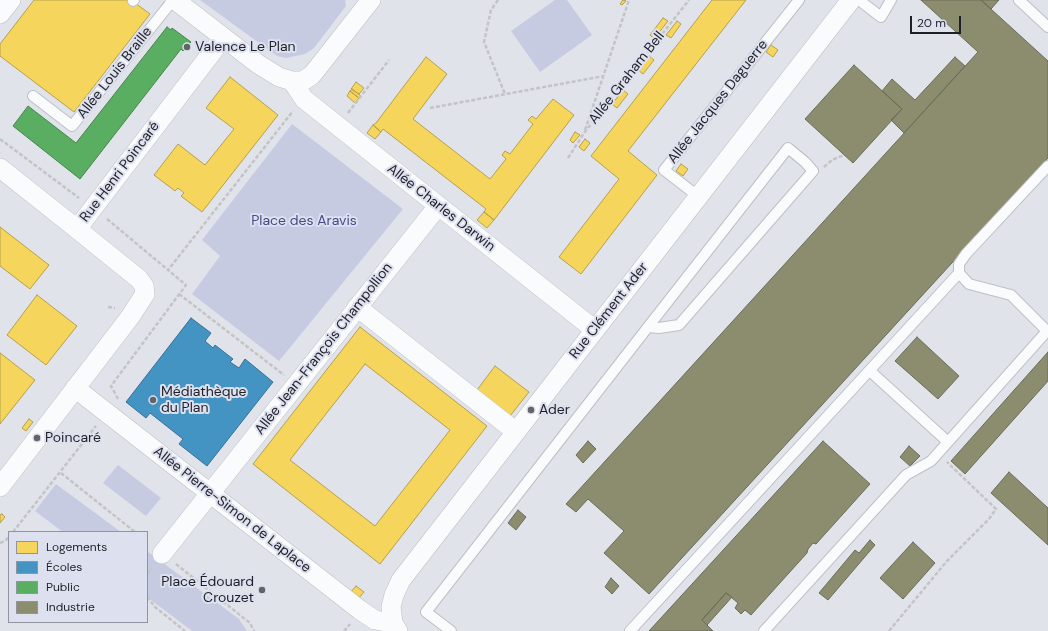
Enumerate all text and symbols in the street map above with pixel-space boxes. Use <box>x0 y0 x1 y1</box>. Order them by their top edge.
scale bar <box>912 8 963 34</box>
text: 20 m <box>917 15 946 31</box>
street label: Allée Louis Braille <box>74 24 156 122</box>
street label: Allée Graham Bell <box>586 28 668 128</box>
street label: Allée Jacques Daguerre <box>664 37 772 167</box>
place label: Valence Le Plan <box>195 39 296 55</box>
marker: Valence Le Plan <box>182 42 192 52</box>
street label: Rue Henri Poincaré <box>77 118 163 226</box>
street label: Allée Charles Darwin <box>384 161 498 255</box>
park label: Place des Aravis <box>251 213 357 229</box>
street label: Rue Clément Ader <box>566 259 652 363</box>
street label: Allée Jean-François Champollion <box>252 260 396 438</box>
place label: Médiathèque du Plan <box>161 384 247 416</box>
marker: Médiathèque du Plan <box>148 395 158 405</box>
place label: Ader <box>539 402 570 418</box>
marker: Ader <box>526 405 536 415</box>
place label: Poincaré <box>45 430 101 446</box>
marker: Poincaré <box>32 433 42 443</box>
street label: Allée Pierre-Simon de Laplace <box>150 443 314 577</box>
legend <box>8 531 148 623</box>
text: Logements <box>46 539 107 555</box>
text: Écoles <box>46 559 82 575</box>
place label: Place Édouard Crouzet <box>161 574 254 606</box>
text: Public <box>46 579 80 595</box>
marker: Place Édouard Crouzet <box>257 585 267 595</box>
text: Industrie <box>46 599 95 615</box>

